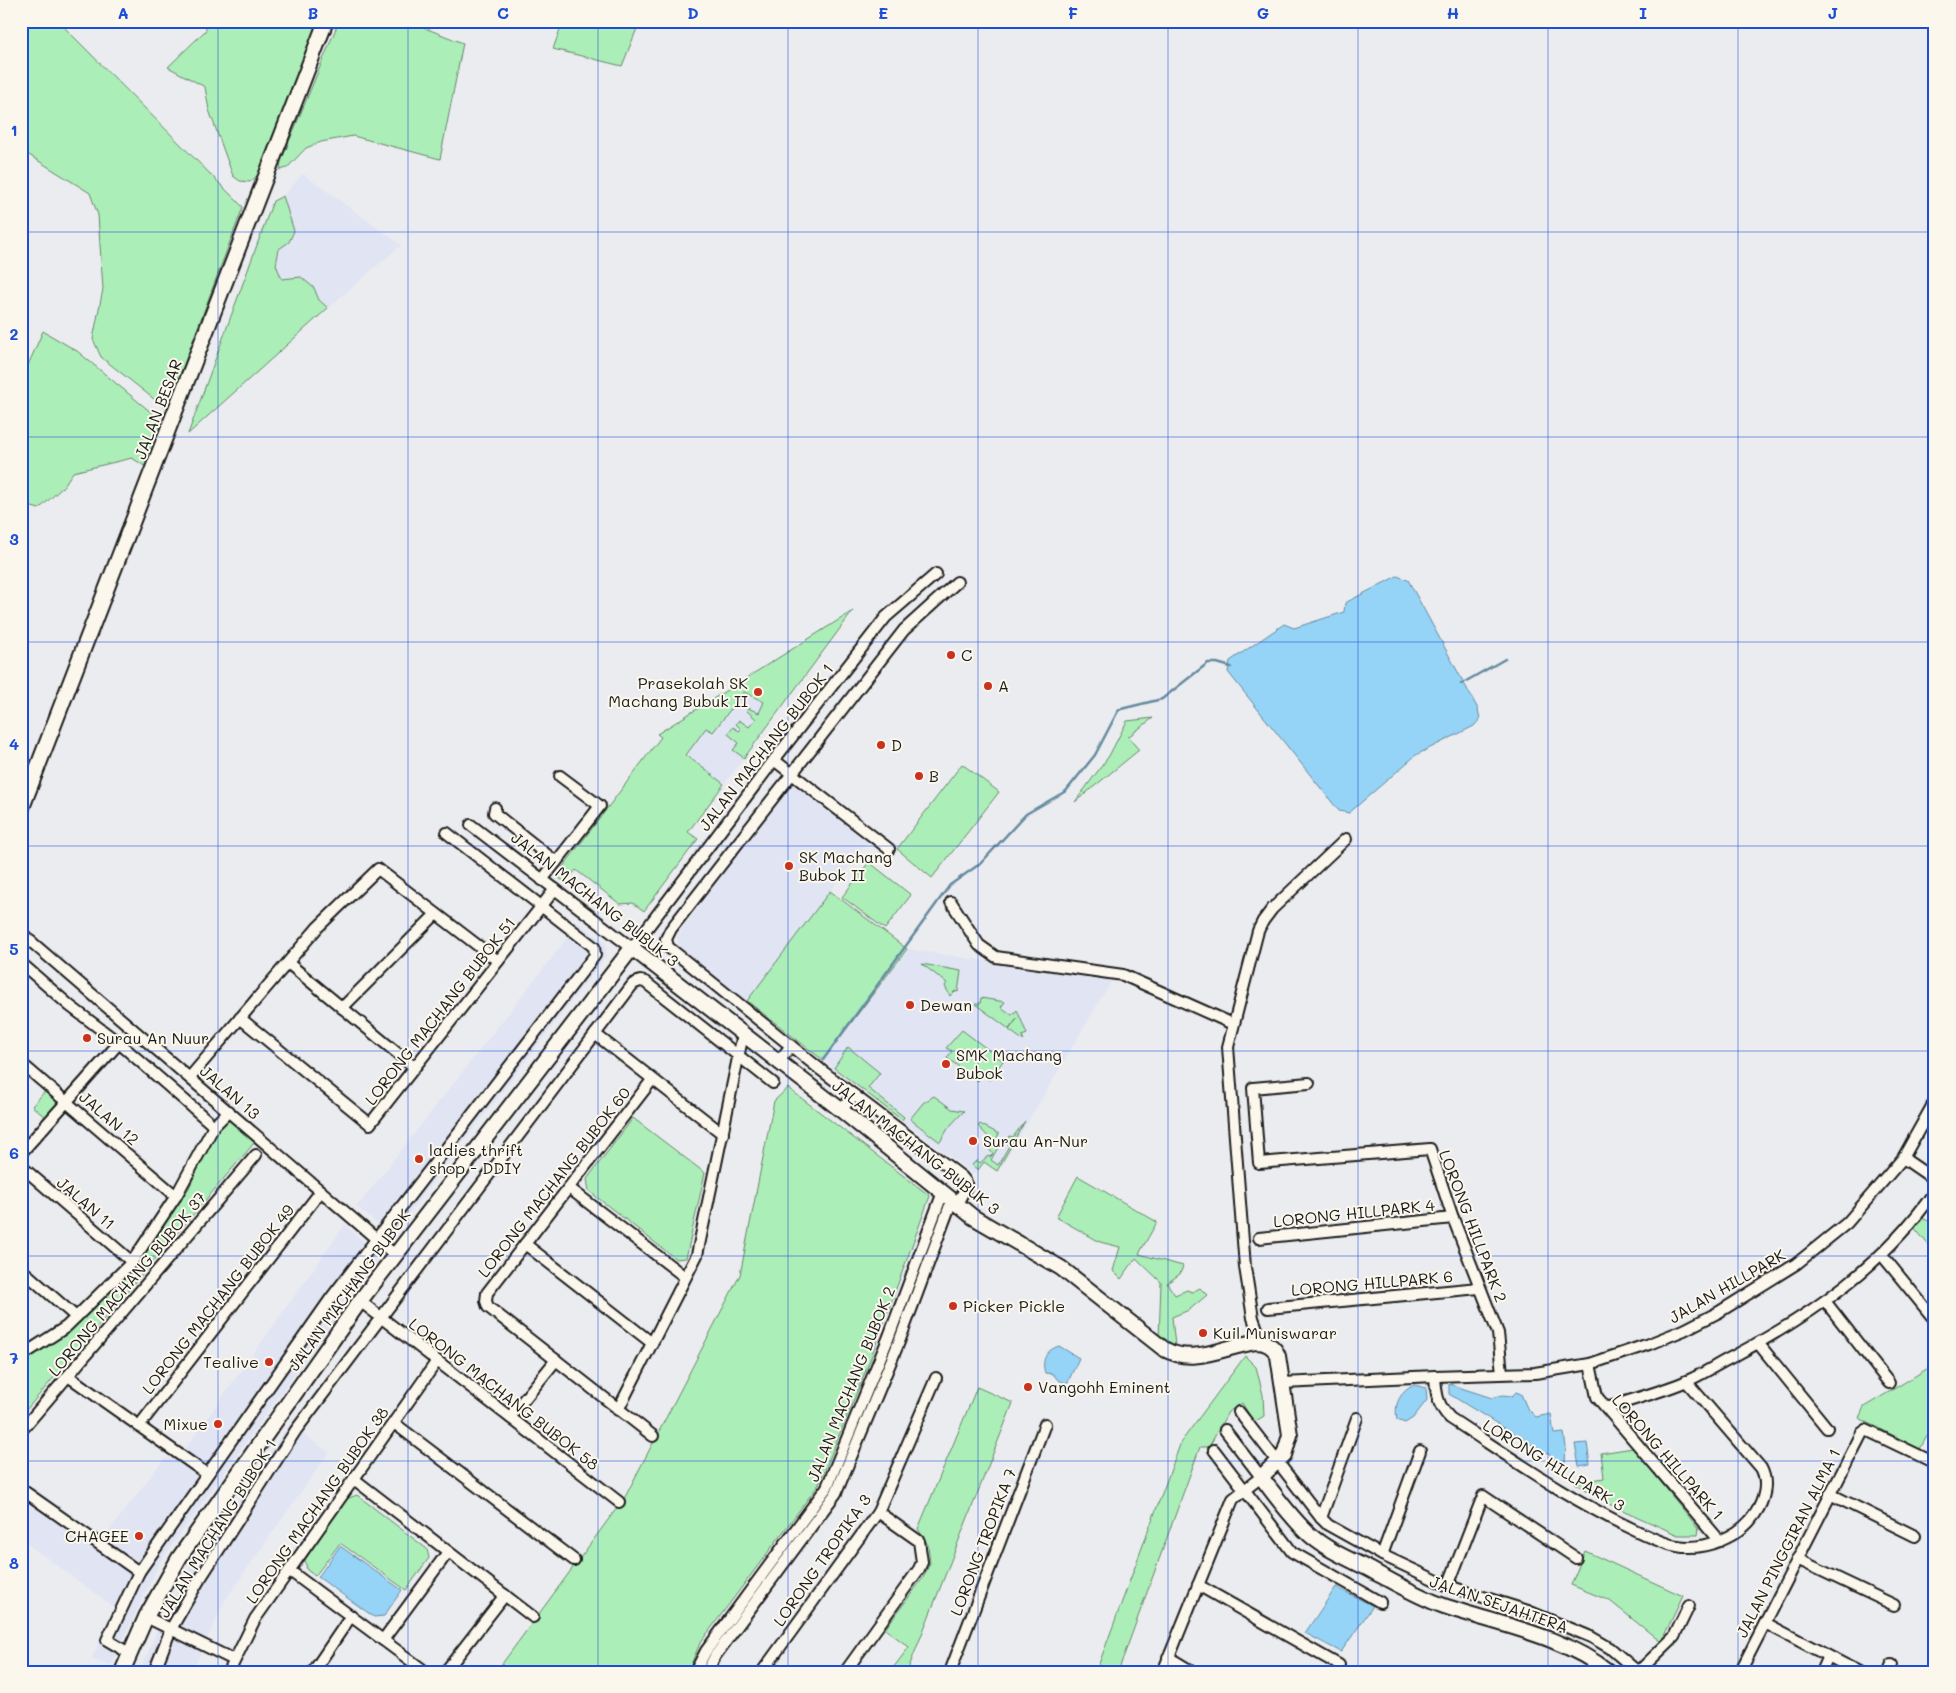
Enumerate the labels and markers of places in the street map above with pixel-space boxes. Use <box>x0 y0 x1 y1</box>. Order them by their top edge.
place label: C <box>961 644 972 665</box>
marker: C <box>945 649 957 661</box>
place label: Prasekolah SK Machang Bubuk II <box>608 672 748 711</box>
place label: A <box>998 675 1009 696</box>
marker: A <box>982 680 994 692</box>
marker: Prasekolah SK Machang Bubuk II <box>752 686 764 698</box>
place label: D <box>891 734 902 755</box>
marker: D <box>875 739 887 751</box>
place label: B <box>929 765 939 786</box>
marker: B <box>913 770 925 782</box>
place label: SK Machang Bubok II <box>799 846 892 885</box>
marker: SK Machang Bubok II <box>783 860 795 872</box>
place label: Dewan <box>920 994 972 1015</box>
marker: Dewan <box>904 999 916 1011</box>
place label: Surau An Nuur <box>97 1027 209 1048</box>
marker: Surau An Nuur <box>81 1032 93 1044</box>
place label: SMK Machang Bubok <box>956 1044 1062 1083</box>
marker: SMK Machang Bubok <box>940 1058 952 1070</box>
place label: Surau An-Nur <box>983 1130 1088 1151</box>
marker: Surau An-Nur <box>967 1135 979 1147</box>
place label: ladies thrift shop - DDIY <box>429 1139 523 1178</box>
marker: ladies thrift shop - DDIY <box>413 1153 425 1165</box>
place label: Picker Pickle <box>963 1295 1065 1316</box>
marker: Picker Pickle <box>947 1300 959 1312</box>
place label: Kuil Muniswarar <box>1213 1322 1337 1343</box>
marker: Kuil Muniswarar <box>1197 1327 1209 1339</box>
place label: Tealive <box>203 1351 259 1372</box>
marker: Tealive <box>263 1356 275 1368</box>
place label: Vangohh Eminent <box>1038 1376 1171 1397</box>
marker: Vangohh Eminent <box>1022 1381 1034 1393</box>
place label: Mixue <box>164 1413 208 1434</box>
marker: Mixue <box>212 1418 224 1430</box>
place label: CHAGEE <box>65 1525 129 1546</box>
marker: CHAGEE <box>133 1530 145 1542</box>

